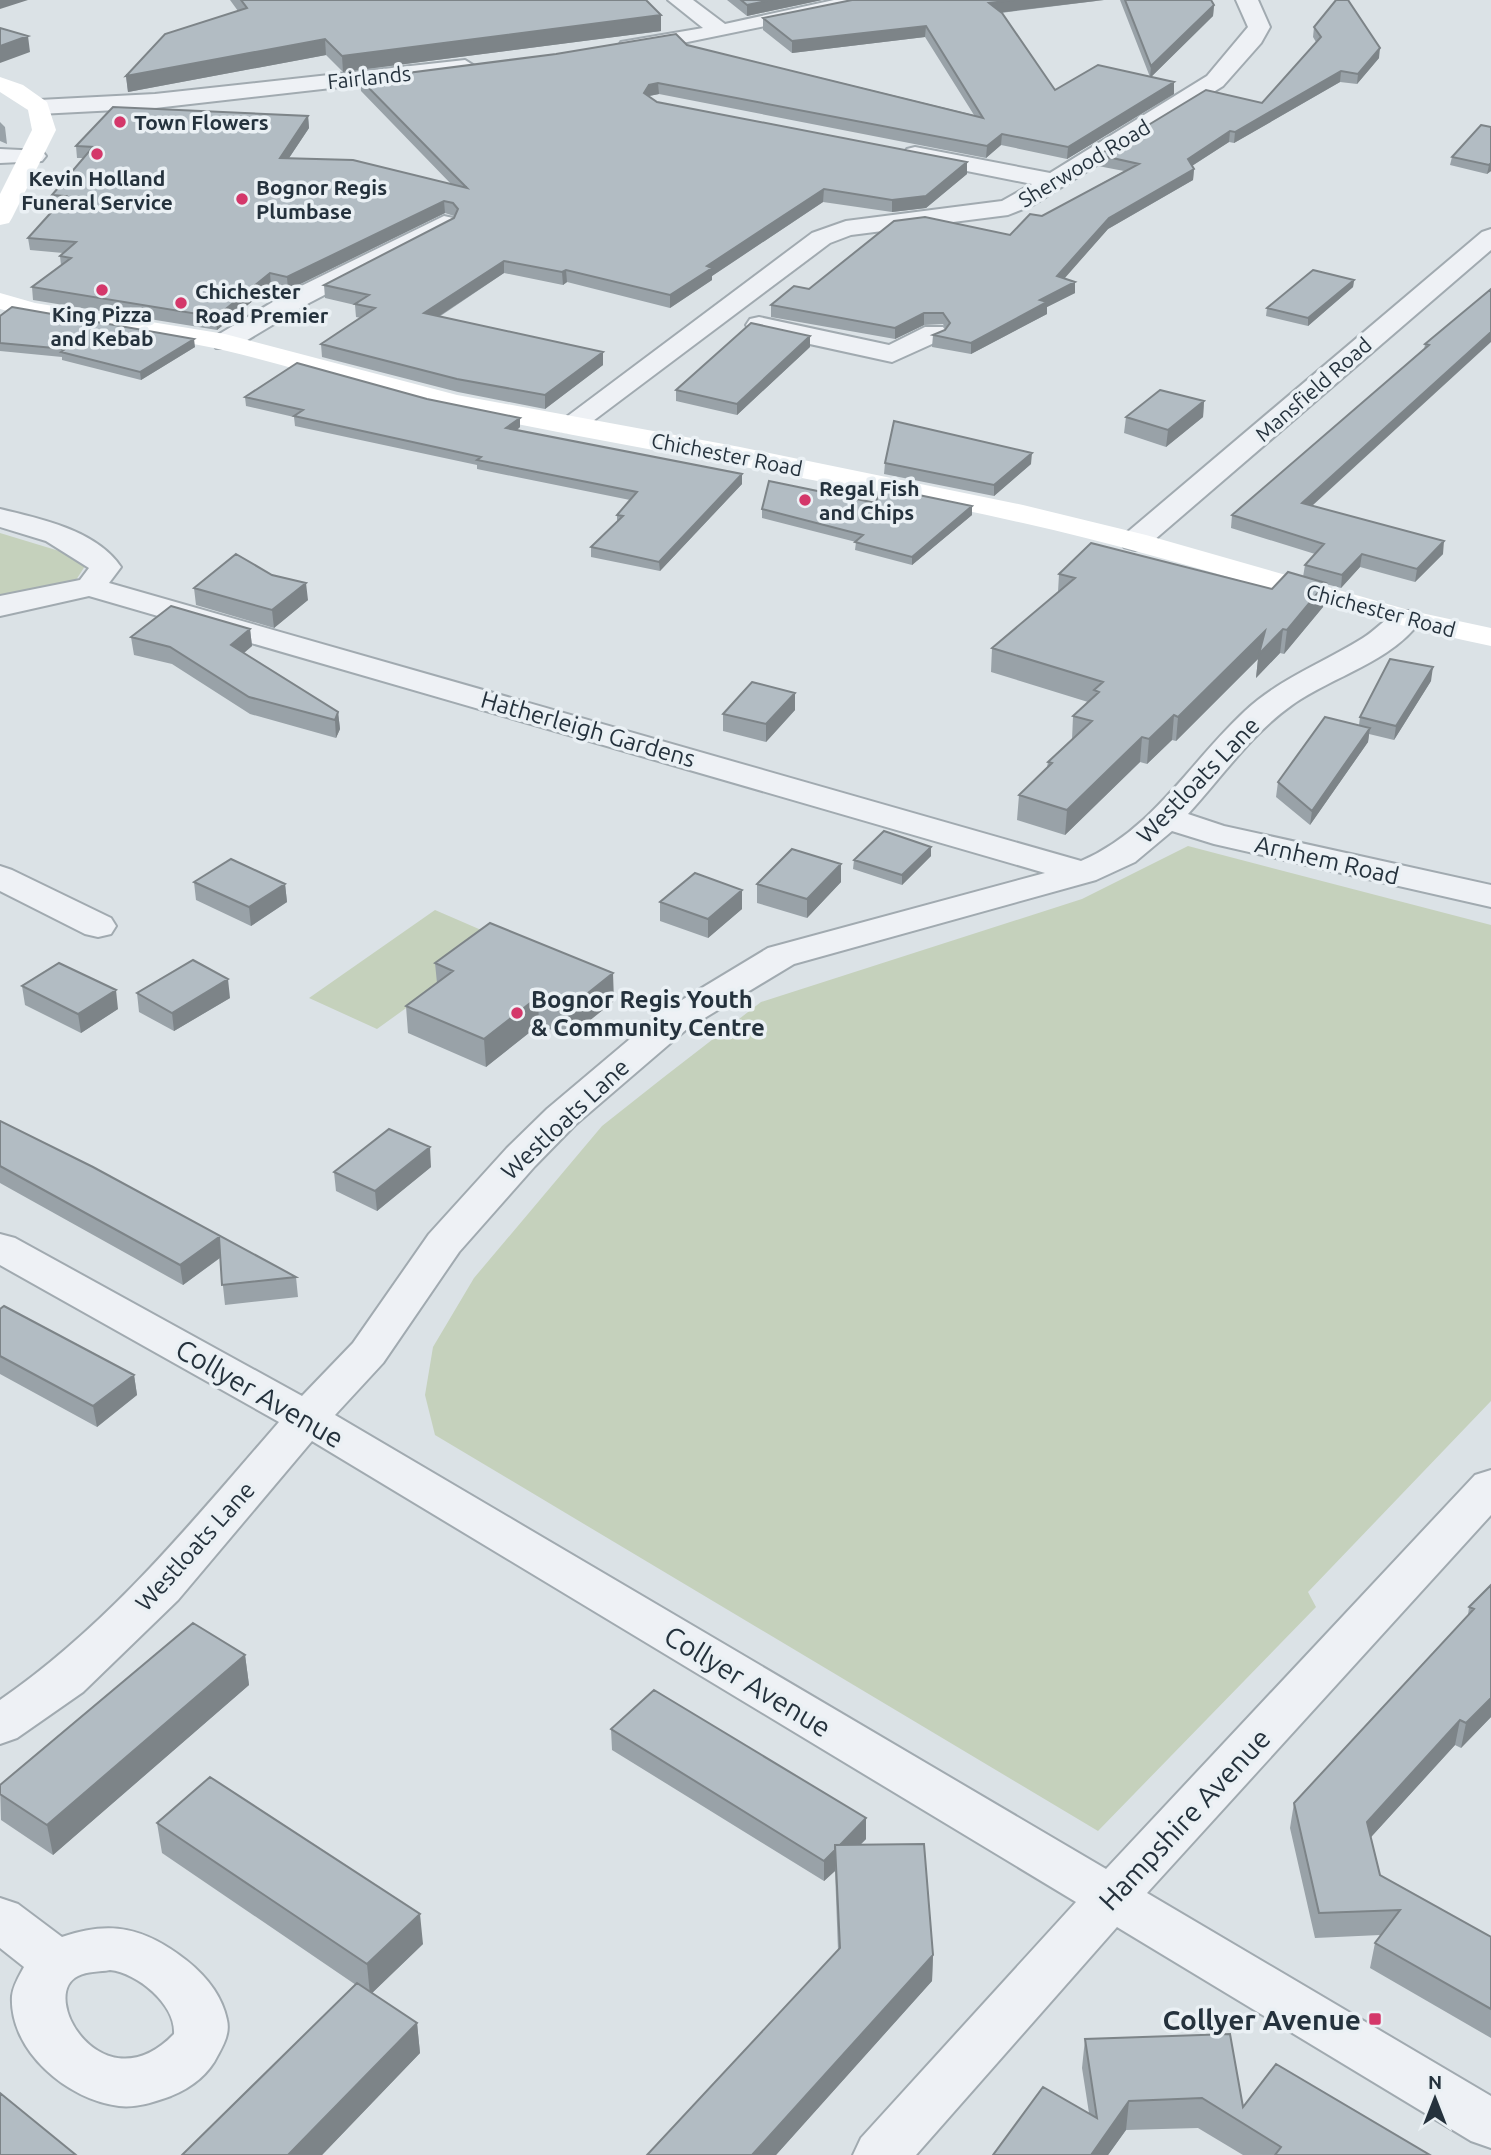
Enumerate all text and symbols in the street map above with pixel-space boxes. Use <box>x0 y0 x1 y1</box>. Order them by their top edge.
street label: Fairlands <box>326 61 412 93</box>
place label: Town Flowers <box>134 110 269 134</box>
marker: Town Flowers <box>112 114 128 130</box>
street label: Sherwood Road <box>1014 114 1154 212</box>
marker: Kevin Holland Funeral Service <box>89 146 105 162</box>
place label: Kevin Holland Funeral Service <box>21 166 173 214</box>
place label: Bognor Regis Plumbase <box>256 175 387 223</box>
marker: Bognor Regis Plumbase <box>234 191 250 207</box>
place label: Chichester Road Premier <box>195 279 329 327</box>
marker: King Pizza and Kebab <box>94 282 110 298</box>
marker: Chichester Road Premier <box>173 295 189 311</box>
place label: King Pizza and Kebab <box>50 302 154 350</box>
street label: Mansfield Road <box>1250 332 1376 446</box>
street label: Chichester Road <box>649 428 805 480</box>
place label: Regal Fish and Chips <box>819 476 919 524</box>
marker: Regal Fish and Chips <box>797 492 813 508</box>
street label: Chichester Road <box>1304 579 1458 641</box>
street label: Hatherleigh Gardens <box>478 685 698 773</box>
street label: Westloats Lane <box>1131 711 1265 849</box>
street label: Arnhem Road <box>1252 830 1402 890</box>
place label: Bognor Regis Youth & Community Centre <box>531 986 765 1041</box>
marker: Bognor Regis Youth & Community Centre <box>509 1005 525 1021</box>
street label: Westloats Lane <box>496 1053 634 1185</box>
street label: Collyer Avenue <box>171 1332 349 1454</box>
street label: Westloats Lane <box>130 1476 260 1616</box>
street label: Collyer Avenue <box>659 1619 837 1743</box>
street label: Hampshire Avenue <box>1092 1722 1276 1916</box>
place label: Collyer Avenue <box>1162 2004 1361 2035</box>
marker: Collyer Avenue <box>1367 2011 1383 2027</box>
north arrow <box>1400 2064 1470 2134</box>
text: N <box>1428 2071 1442 2093</box>

